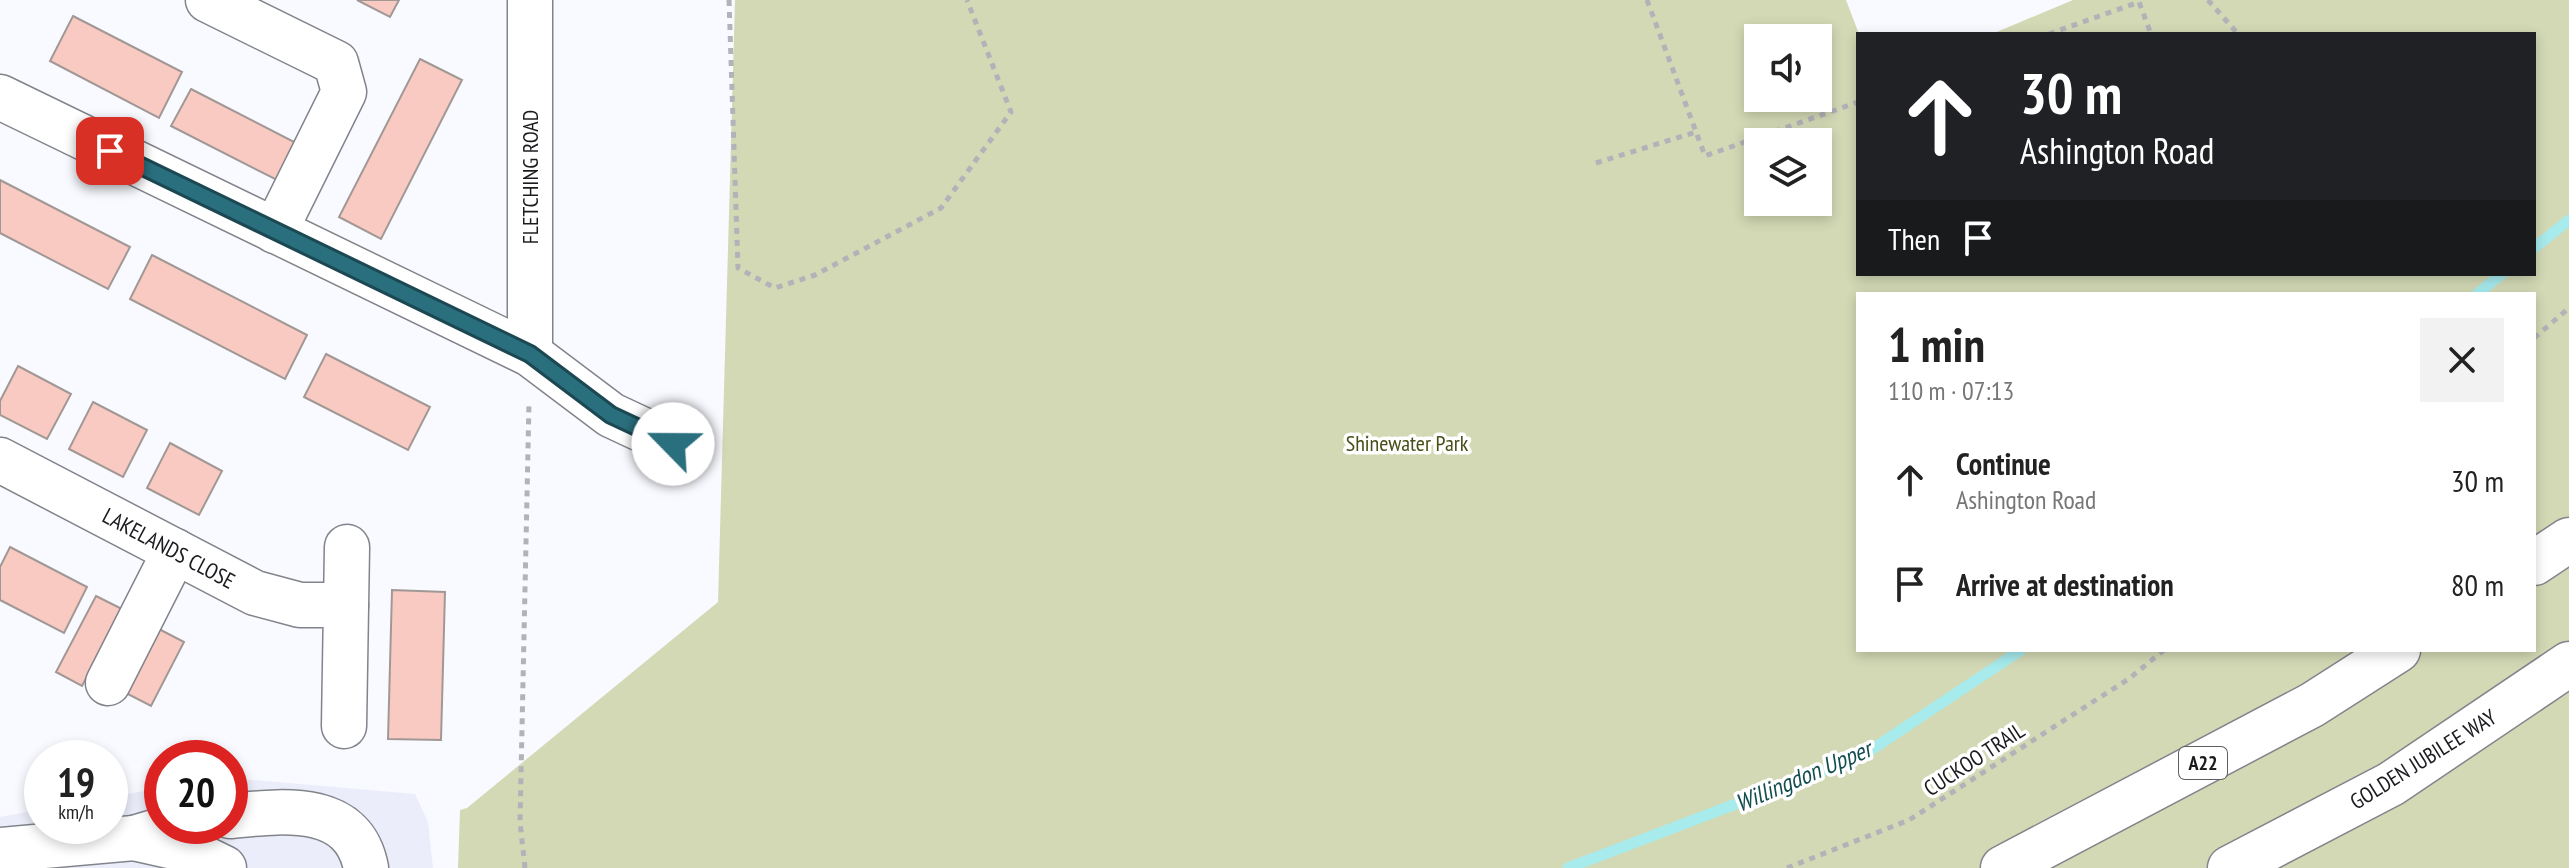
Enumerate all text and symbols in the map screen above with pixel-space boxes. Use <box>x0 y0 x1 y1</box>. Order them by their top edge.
map controls <box>1744 24 1832 216</box>
button: sound <box>1744 24 1832 112</box>
text: 30 m <box>2020 57 2122 129</box>
icon: ahead <box>1888 64 1992 168</box>
street label: FLETCHING ROAD <box>516 110 544 244</box>
pin <box>76 117 144 185</box>
text: Ashington Road <box>2020 127 2214 174</box>
button: layers <box>1744 128 1832 216</box>
icon: arrive <box>88 129 132 173</box>
icon: arrive <box>1956 216 2000 260</box>
text: Then <box>1888 219 1940 258</box>
text: 1 min <box>1888 313 1985 375</box>
button: close <box>2420 318 2504 402</box>
text: 110 m · 07:13 <box>1888 374 2014 407</box>
position arrow <box>631 402 715 486</box>
park label: Shinewater Park <box>1346 429 1469 457</box>
text: Continue <box>1956 444 2051 483</box>
icon: ahead <box>1888 458 1932 502</box>
text: 30 m <box>2451 461 2504 500</box>
text: Ashington Road <box>1956 483 2096 516</box>
street label: LAKELANDS CLOSE <box>98 501 240 595</box>
icon: arrive <box>1888 562 1932 606</box>
text: Arrive at destination <box>1956 565 2174 604</box>
text: 80 m <box>2451 565 2504 604</box>
street label: GOLDEN JUBILEE WAY <box>2345 703 2501 815</box>
street label: CUCKOO TRAIL <box>1918 716 2030 802</box>
water label: Willingdon Upper <box>1730 732 1879 819</box>
speed limit sign: 20 <box>144 740 248 844</box>
road number: A22 <box>2179 747 2227 779</box>
text: 19 <box>57 756 95 808</box>
text: km/h <box>58 799 94 825</box>

